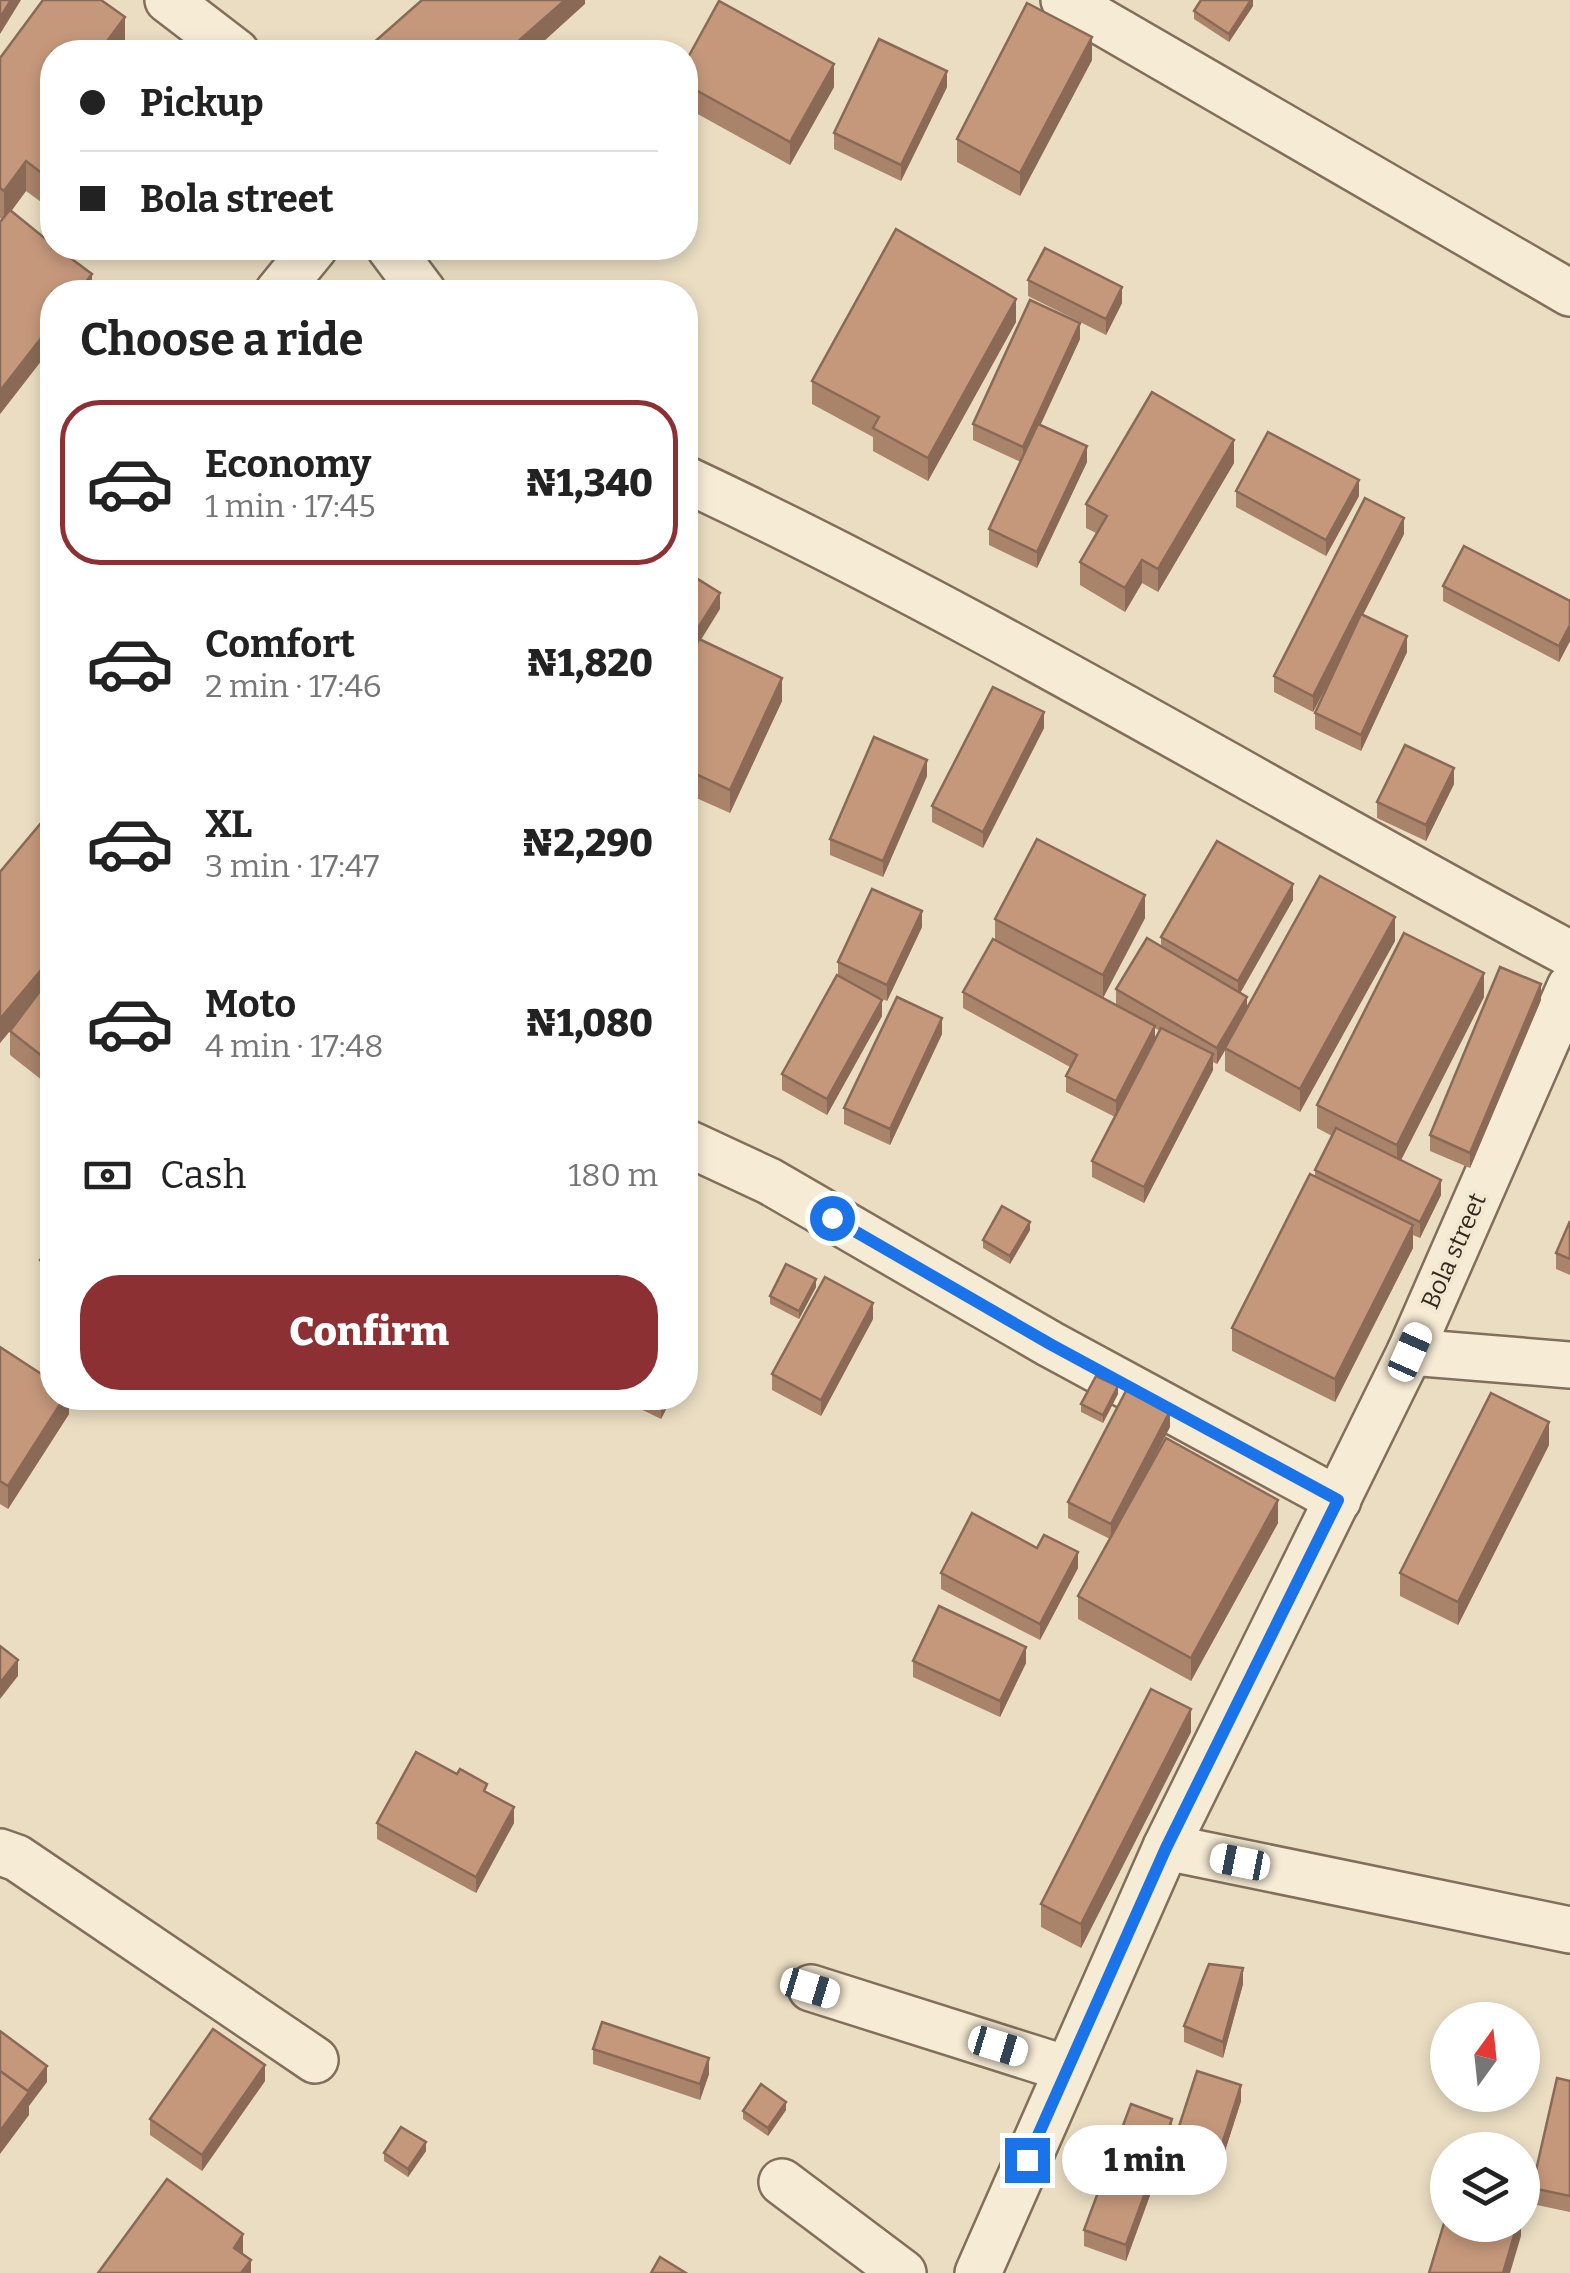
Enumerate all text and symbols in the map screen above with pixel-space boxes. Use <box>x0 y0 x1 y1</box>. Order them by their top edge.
text: Pickup <box>140 80 264 126</box>
text: Bola street <box>140 176 334 222</box>
text: Choose a ride <box>80 313 363 367</box>
icon: car <box>85 438 175 528</box>
text: Economy <box>205 441 371 487</box>
text: ₦1,340 <box>525 460 653 506</box>
text: 1 min · 17:45 <box>205 487 376 525</box>
icon: car <box>85 618 175 708</box>
text: Comfort <box>205 621 355 667</box>
text: ₦1,820 <box>526 640 653 686</box>
text: 2 min · 17:46 <box>205 667 382 705</box>
icon: car <box>85 798 175 888</box>
text: XL <box>205 801 252 847</box>
text: ₦2,290 <box>522 820 653 866</box>
text: 3 min · 17:47 <box>205 847 379 885</box>
icon: car <box>85 978 175 1068</box>
text: Moto <box>205 981 296 1027</box>
text: ₦1,080 <box>525 1000 653 1046</box>
text: 4 min · 17:48 <box>205 1027 383 1065</box>
icon: cash <box>80 1148 135 1203</box>
text: Cash <box>160 1152 246 1198</box>
text: 180 m <box>568 1156 658 1194</box>
street label: Bola street <box>1415 1188 1493 1314</box>
route start <box>810 1196 855 1241</box>
button: Confirm <box>80 1275 658 1390</box>
car <box>1384 1318 1436 1386</box>
car <box>1208 1842 1272 1882</box>
car <box>777 1965 843 2011</box>
north arrow <box>1430 2002 1540 2112</box>
map controls <box>1430 2002 1540 2242</box>
car <box>965 2023 1031 2069</box>
callout: 1 min <box>1062 2125 1227 2195</box>
button: layers <box>1430 2132 1540 2242</box>
route end <box>1005 2138 1050 2183</box>
text: 1 min <box>1104 2141 1185 2179</box>

